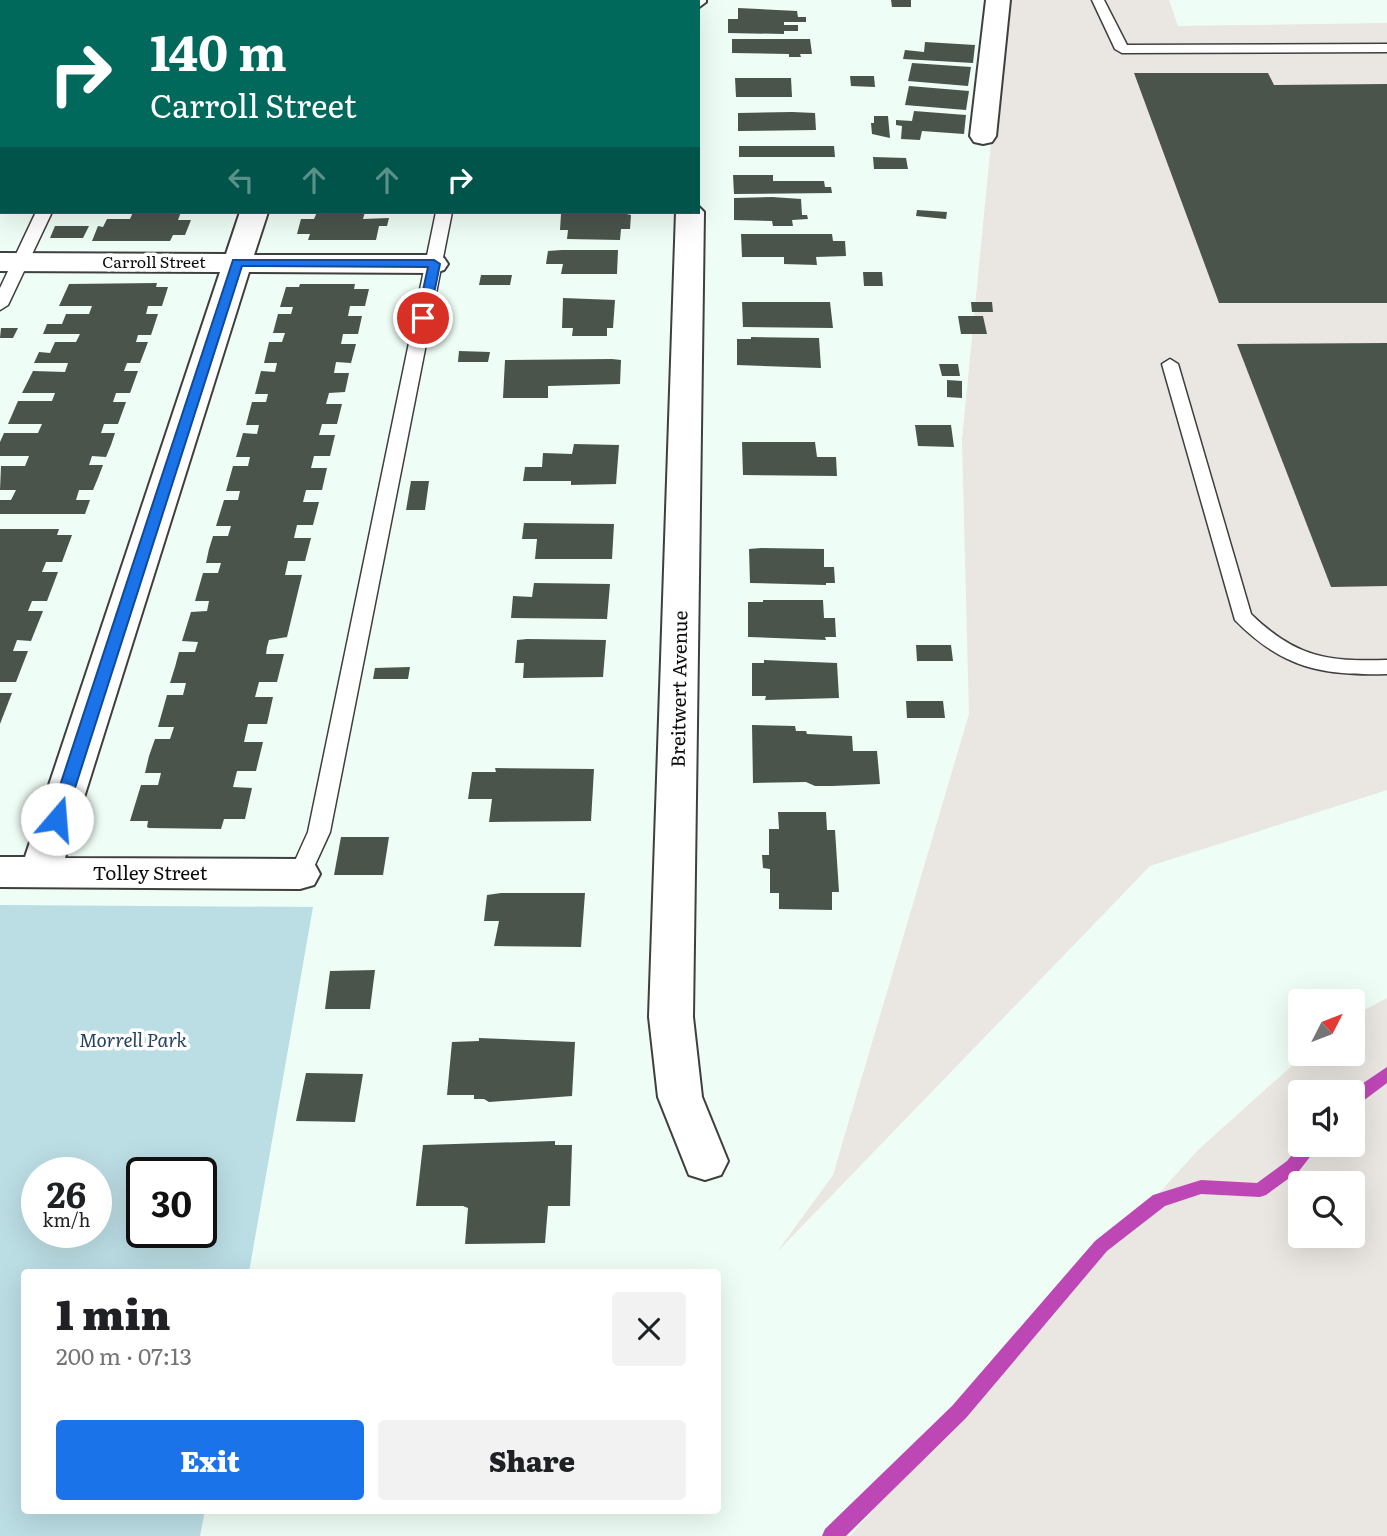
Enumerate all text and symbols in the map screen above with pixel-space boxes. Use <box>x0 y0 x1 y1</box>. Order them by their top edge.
text: 140 m <box>150 13 287 86</box>
icon: right <box>35 28 126 119</box>
text: Carroll Street <box>150 80 357 128</box>
icon: left <box>222 161 260 199</box>
icon: ahead <box>295 161 333 199</box>
icon: ahead <box>368 161 406 199</box>
icon: right <box>441 161 479 199</box>
street label: Carroll Street <box>102 249 206 273</box>
pin <box>393 288 453 348</box>
icon: arrive <box>404 299 442 337</box>
street label: Breitwert Avenue <box>663 610 693 768</box>
position arrow <box>20 782 94 856</box>
street label: Tolley Street <box>93 858 208 886</box>
north arrow <box>1288 989 1365 1066</box>
map controls <box>1288 989 1365 1248</box>
park label: Morrell Park <box>79 1025 188 1053</box>
button: sound <box>1288 1080 1365 1157</box>
speed limit sign: 30 <box>126 1157 217 1248</box>
text: 26 <box>47 1167 86 1219</box>
button: search <box>1288 1171 1365 1248</box>
text: km/h <box>43 1206 90 1233</box>
text: 1 min <box>56 1281 171 1343</box>
button: close <box>612 1292 686 1366</box>
text: 200 m · 07:13 <box>56 1338 192 1372</box>
button: Exit <box>56 1420 364 1500</box>
button: Share <box>378 1420 686 1500</box>

